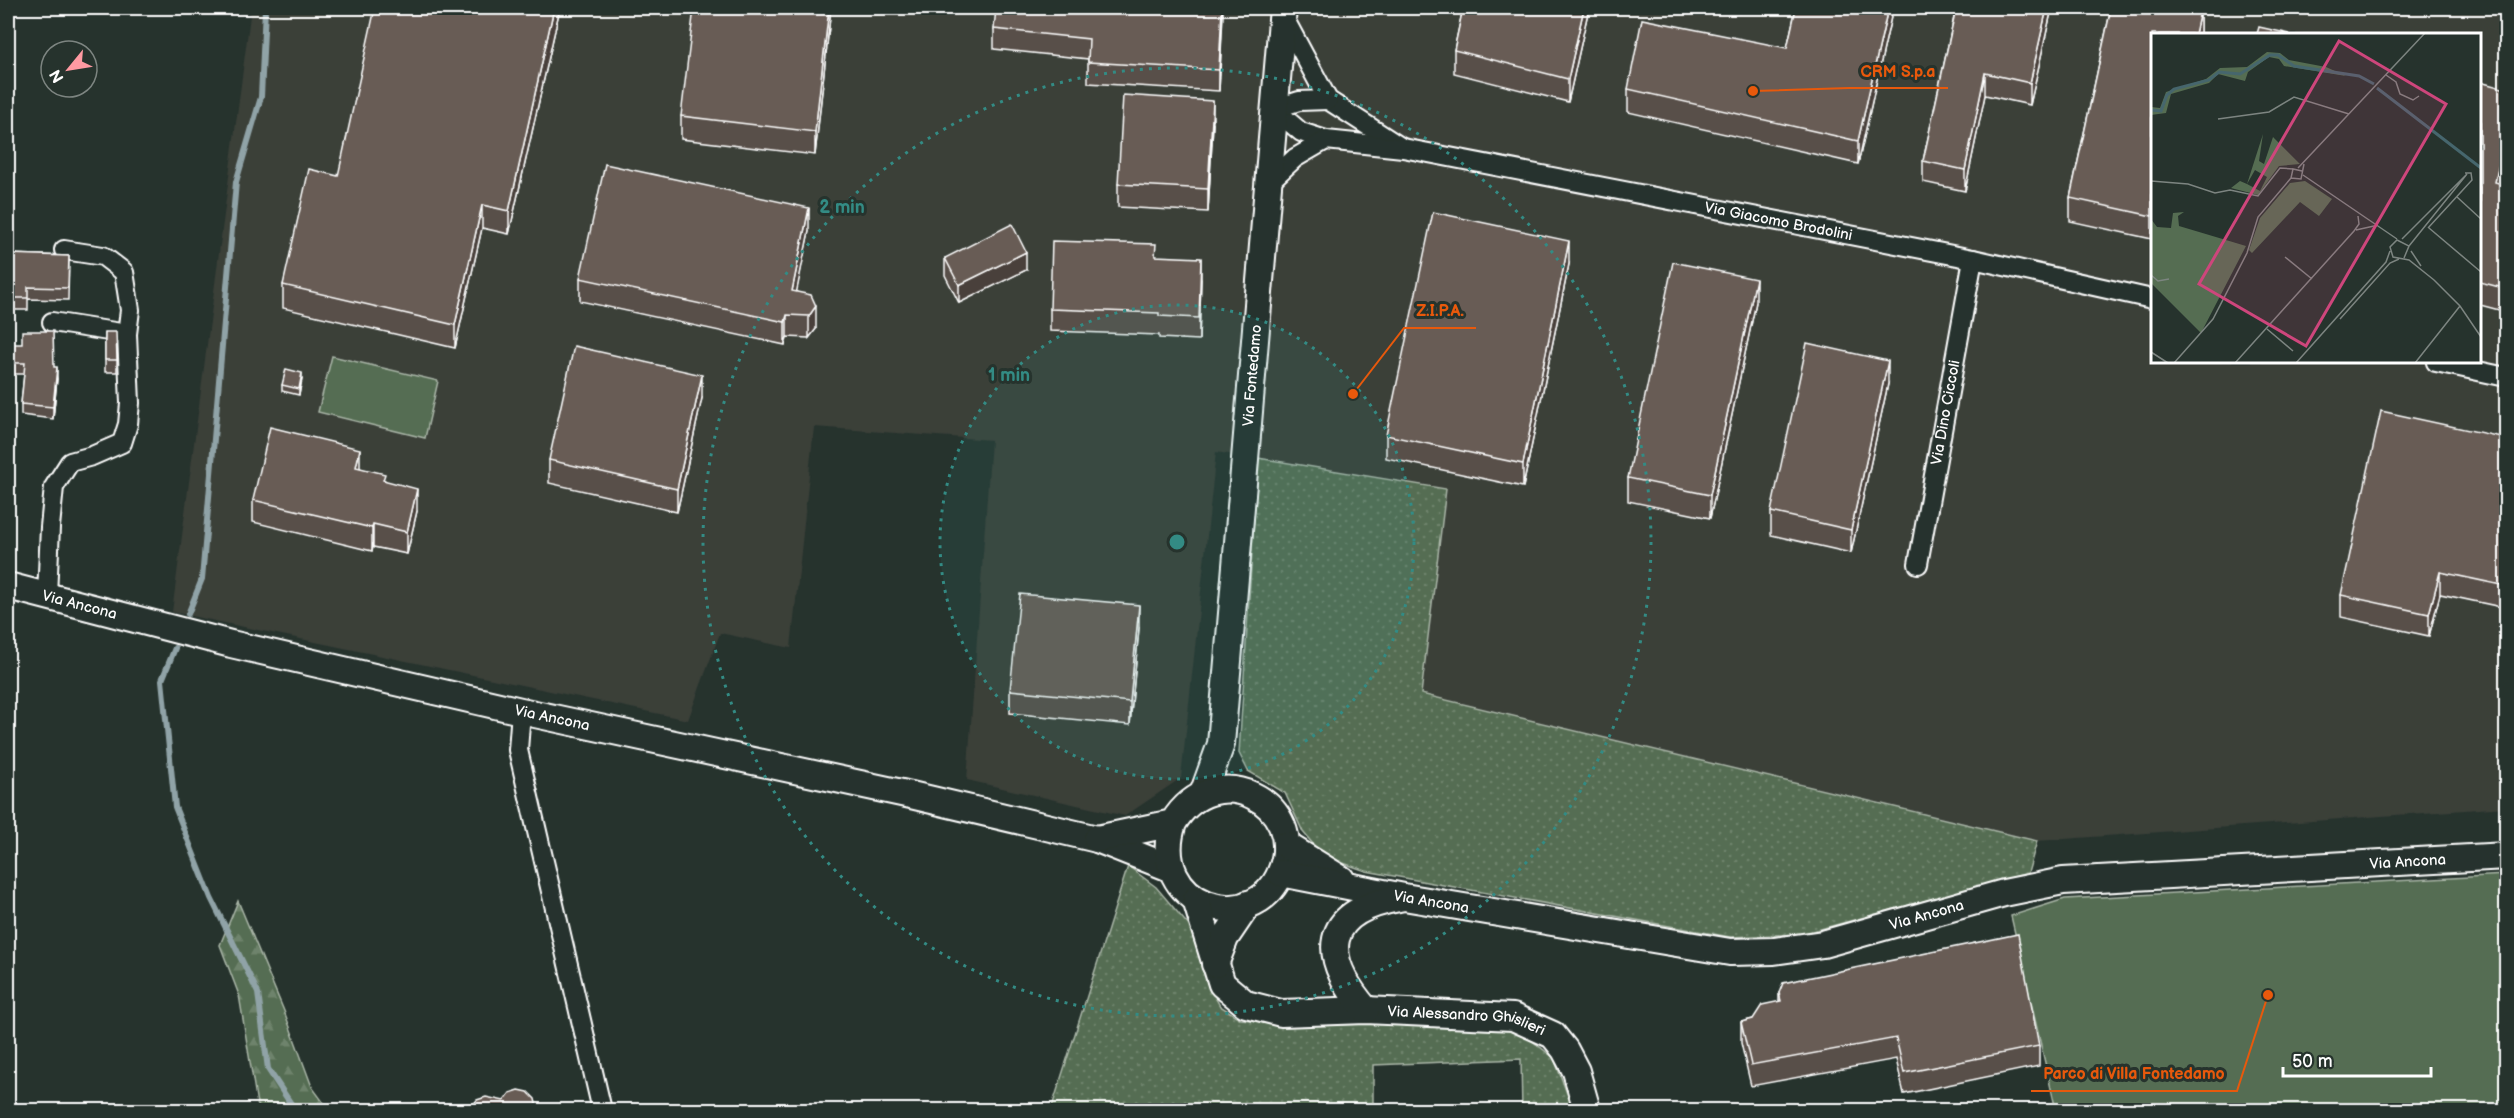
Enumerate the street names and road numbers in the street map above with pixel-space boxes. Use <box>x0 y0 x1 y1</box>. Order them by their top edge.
street label: Via Giacomo Brodolini <box>1703 197 1854 245</box>
street label: Via Fontedamo <box>1238 324 1266 427</box>
street label: Via Dino Ciccoli <box>1927 358 1964 467</box>
street label: Via Ancona <box>40 586 119 623</box>
street label: Via Ancona <box>513 700 592 735</box>
street label: Via Ancona <box>2369 850 2446 873</box>
street label: Via Ancona <box>1392 886 1471 917</box>
street label: Via Ancona <box>1887 895 1966 934</box>
street label: Via Alessandro Ghislieri <box>1387 1002 1548 1040</box>

